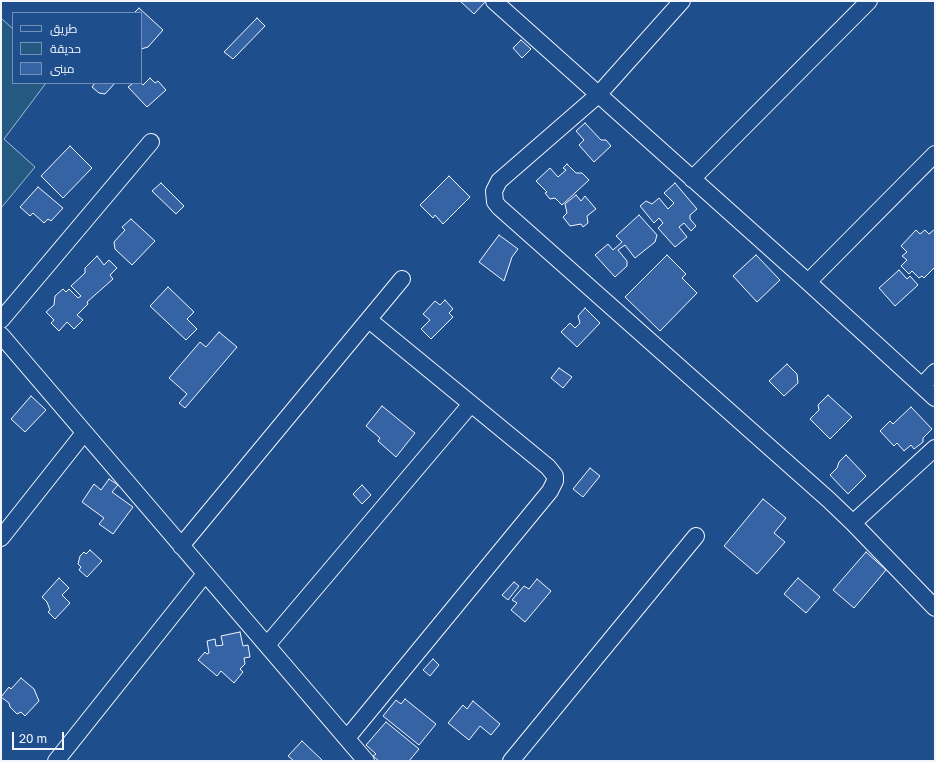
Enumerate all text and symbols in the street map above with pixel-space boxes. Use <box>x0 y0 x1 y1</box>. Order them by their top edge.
legend <box>12 12 142 84</box>
text: طريق <box>50 21 77 36</box>
text: حديقة <box>50 41 81 56</box>
text: مبنى <box>50 61 75 76</box>
scale bar <box>14 724 66 750</box>
text: 20 m <box>19 731 47 746</box>

